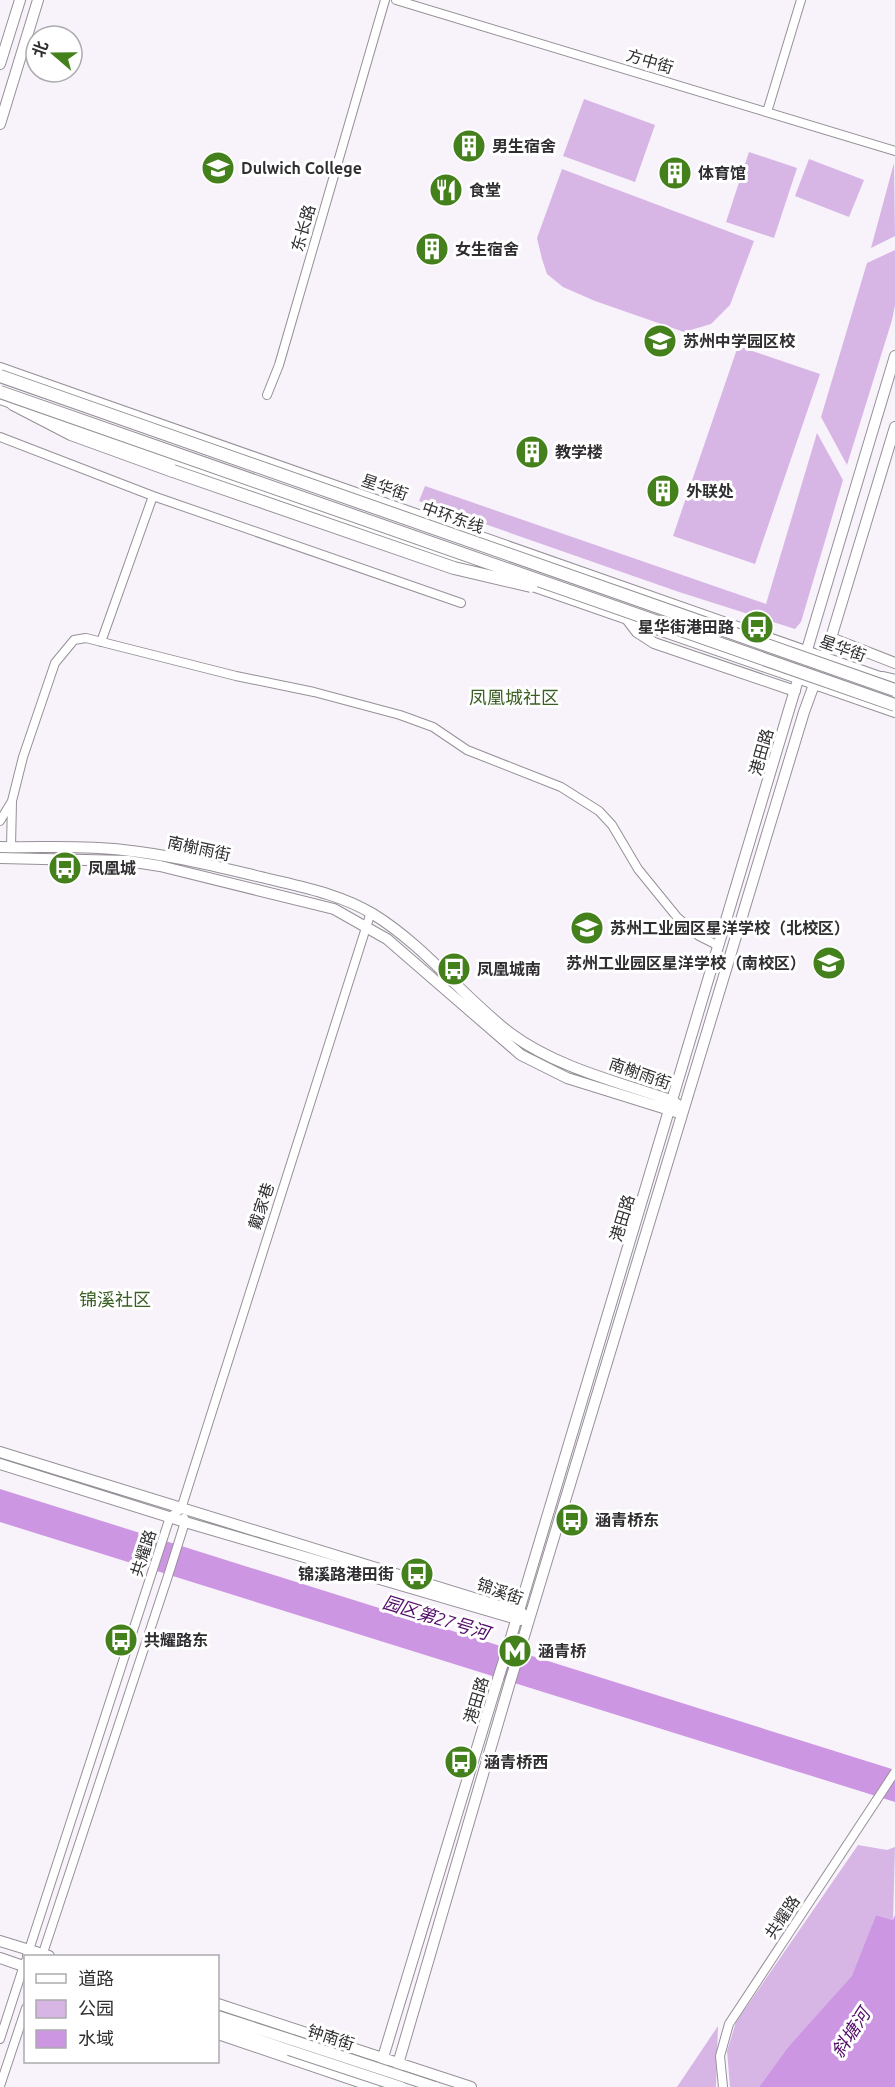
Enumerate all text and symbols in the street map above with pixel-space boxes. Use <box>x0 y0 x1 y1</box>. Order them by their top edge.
north arrow <box>24 24 84 84</box>
text: 北 <box>29 38 51 59</box>
street label: 方中街 <box>624 45 676 77</box>
building icon: 男生宿舍 <box>451 128 487 164</box>
place label: 男生宿舍 <box>492 137 556 155</box>
school or university icon: Dulwich College <box>200 150 236 186</box>
building icon: 体育馆 <box>657 155 693 191</box>
place label: Dulwich College <box>241 159 362 177</box>
place label: 体育馆 <box>698 164 746 182</box>
restaurant icon: 食堂 <box>428 172 464 208</box>
place label: 食堂 <box>469 181 501 199</box>
street label: 东长路 <box>288 202 318 254</box>
building icon: 女生宿舍 <box>414 231 450 267</box>
place label: 女生宿舍 <box>455 240 519 258</box>
school or university icon: 苏州中学园区校 <box>642 323 678 359</box>
place label: 苏州中学园区校 <box>683 332 796 350</box>
building icon: 教学楼 <box>514 434 550 470</box>
place label: 教学楼 <box>555 443 603 461</box>
street label: 星华街 <box>359 471 411 503</box>
building icon: 外联处 <box>645 473 681 509</box>
place label: 外联处 <box>686 482 734 500</box>
street label: 中环东线 <box>420 498 486 536</box>
bus stop icon: 星华街港田路 <box>739 609 775 645</box>
place label: 星华街港田路 <box>638 618 734 636</box>
street label: 星华街 <box>817 631 869 665</box>
district label: 凤凰城社区 <box>469 687 559 707</box>
street label: 港田路 <box>746 726 776 778</box>
street label: 南榭雨街 <box>166 833 232 863</box>
bus stop icon: 凤凰城 <box>47 850 83 886</box>
place label: 凤凰城 <box>88 859 136 877</box>
school or university icon: 苏州工业园区星洋学校（北校区） <box>569 910 605 946</box>
place label: 苏州工业园区星洋学校（北校区） <box>610 919 850 937</box>
school or university icon: 苏州工业园区星洋学校（南校区） <box>811 945 847 981</box>
bus stop icon: 凤凰城南 <box>436 951 472 987</box>
place label: 苏州工业园区星洋学校（南校区） <box>566 954 806 972</box>
place label: 凤凰城南 <box>477 960 541 978</box>
street label: 南榭雨街 <box>607 1054 673 1092</box>
street label: 戴家巷 <box>245 1180 277 1232</box>
street label: 港田路 <box>606 1192 638 1244</box>
district label: 锦溪社区 <box>79 1289 151 1309</box>
bus stop icon: 涵青桥东 <box>554 1502 590 1538</box>
place label: 涵青桥东 <box>595 1511 659 1529</box>
street label: 共耀路 <box>127 1527 159 1579</box>
bus stop icon: 锦溪路港田街 <box>399 1556 435 1592</box>
place label: 锦溪路港田街 <box>298 1565 394 1583</box>
street label: 锦溪街 <box>474 1574 526 1608</box>
water label: 园区第27号河 <box>381 1591 495 1644</box>
bus stop icon: 共耀路东 <box>103 1622 139 1658</box>
place label: 共耀路东 <box>144 1631 208 1649</box>
metro station icon: 涵青桥 <box>497 1633 533 1669</box>
place label: 涵青桥 <box>538 1642 587 1660</box>
street label: 港田路 <box>460 1674 492 1726</box>
bus stop icon: 涵青桥西 <box>443 1744 479 1780</box>
place label: 涵青桥西 <box>484 1753 548 1771</box>
street label: 共耀路 <box>761 1892 803 1942</box>
legend <box>24 1955 219 2063</box>
text: 道路 <box>78 1968 114 1988</box>
text: 公园 <box>78 1998 114 2018</box>
water label: 斜塘河 <box>827 2002 875 2061</box>
street label: 钟南街 <box>305 2021 357 2053</box>
text: 水域 <box>78 2028 114 2048</box>

